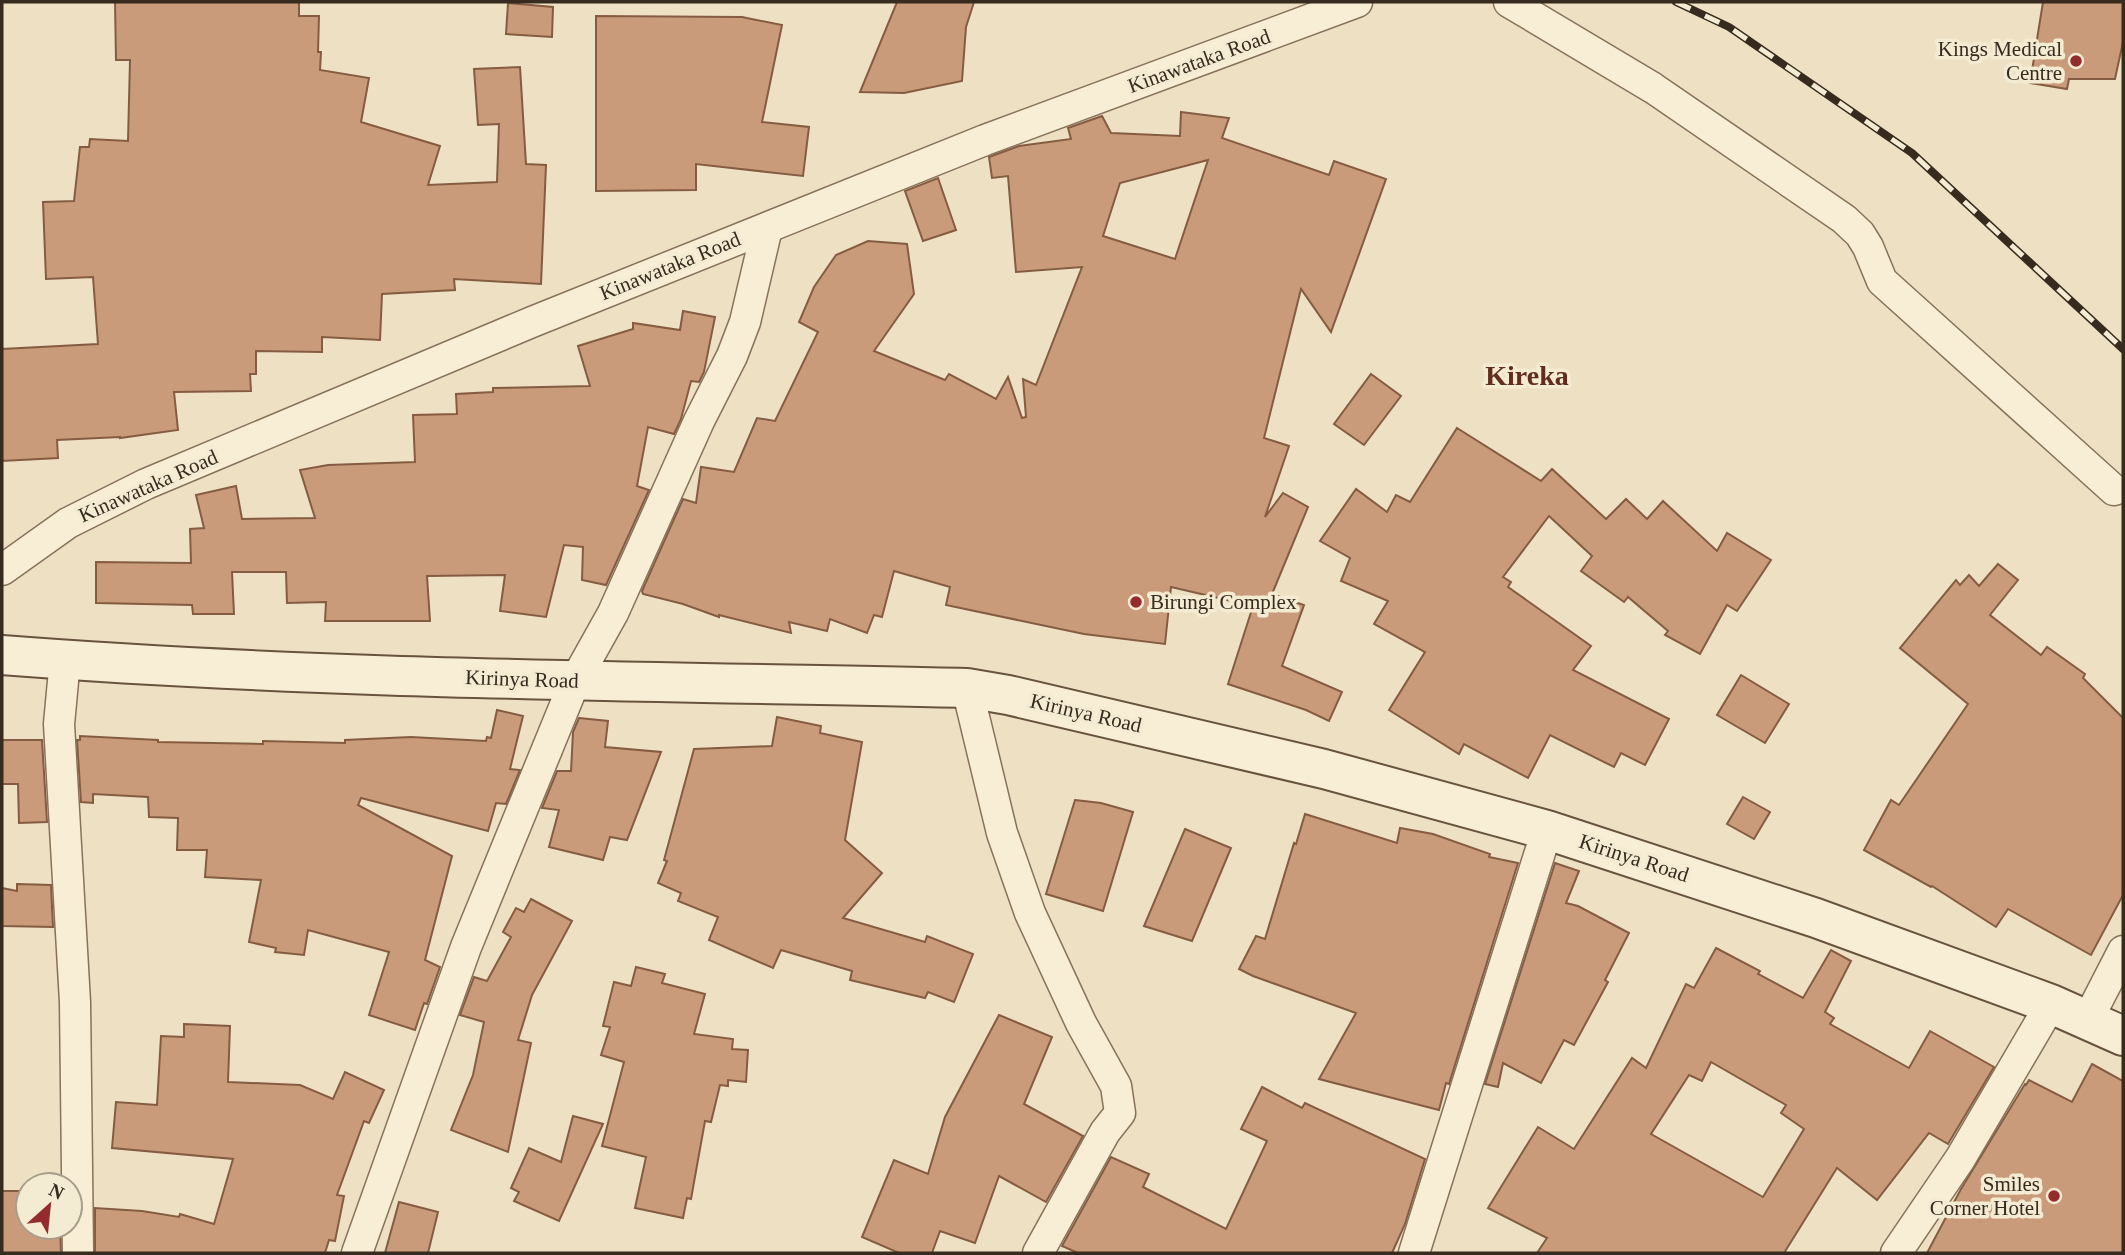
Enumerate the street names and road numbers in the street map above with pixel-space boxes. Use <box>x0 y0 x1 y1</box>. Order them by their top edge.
street label: Kinawataka Road <box>1124 24 1274 98</box>
street label: Kinawataka Road <box>596 227 744 305</box>
street label: Kinawataka Road <box>75 444 222 527</box>
street label: Kirinya Road <box>465 665 580 693</box>
street label: Kirinya Road <box>1028 689 1145 738</box>
street label: Kirinya Road <box>1576 829 1692 887</box>

